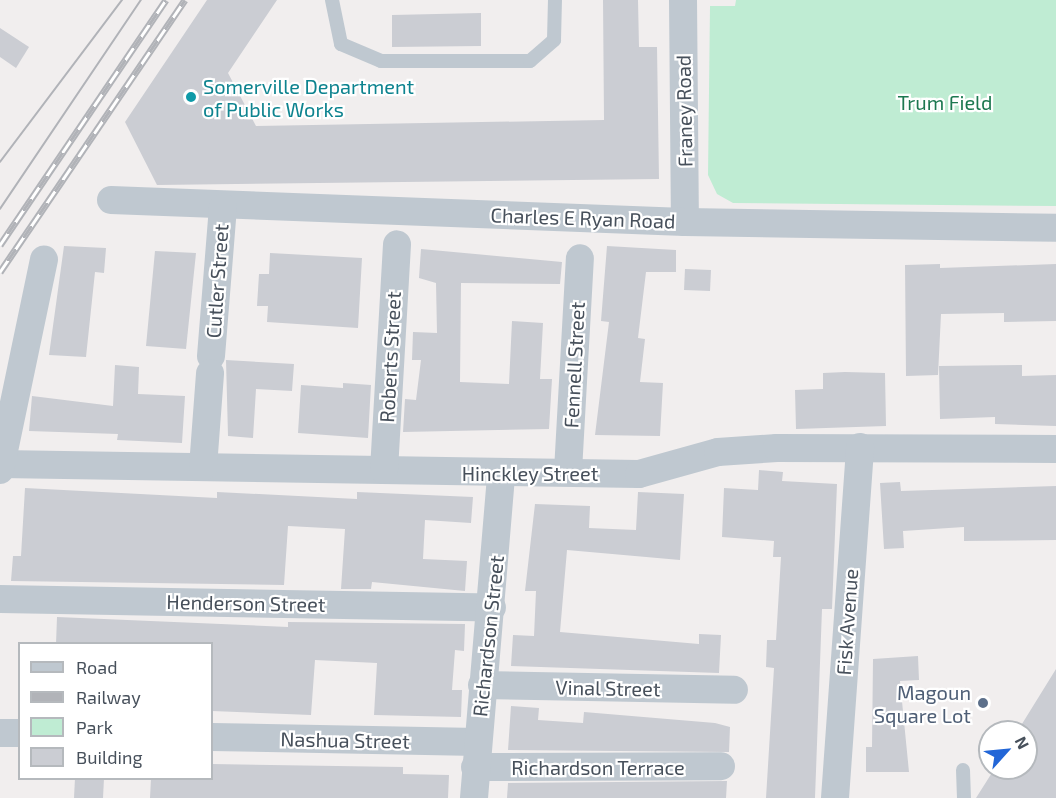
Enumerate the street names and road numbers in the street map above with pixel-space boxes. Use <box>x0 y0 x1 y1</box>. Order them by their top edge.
street label: Franey Road <box>671 54 697 168</box>
street label: Charles E Ryan Road <box>490 203 676 233</box>
street label: Cutler Street <box>201 223 233 339</box>
street label: Roberts Street <box>375 291 405 423</box>
street label: Fennell Street <box>559 301 589 429</box>
street label: Hinckley Street <box>461 461 599 485</box>
street label: Richardson Street <box>468 554 508 718</box>
street label: Fisk Avenue <box>831 568 863 676</box>
street label: Henderson Street <box>166 590 326 616</box>
street label: Vinal Street <box>555 675 661 701</box>
street label: Nashua Street <box>280 727 410 753</box>
street label: Richardson Terrace <box>511 755 685 779</box>

